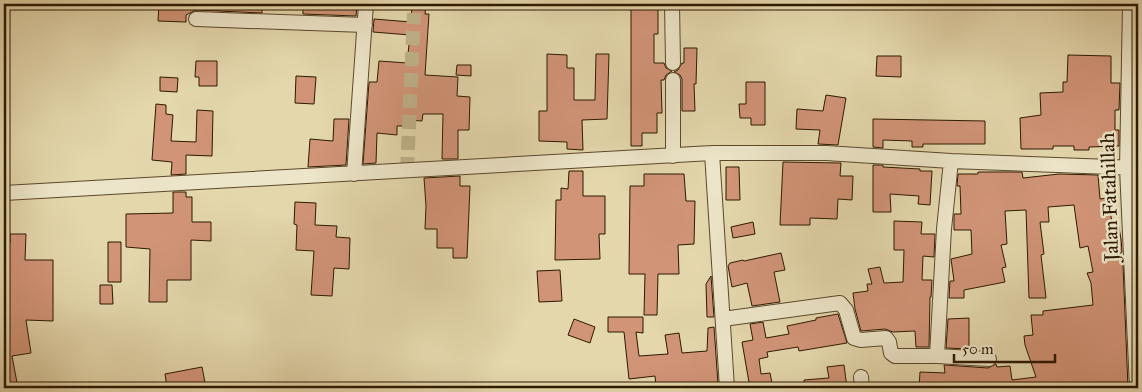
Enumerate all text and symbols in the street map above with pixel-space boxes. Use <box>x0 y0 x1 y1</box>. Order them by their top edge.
street label: Jalan Fatahillah <box>1095 132 1124 264</box>
scale bar <box>954 332 1056 364</box>
text: 50 m <box>962 340 994 358</box>

